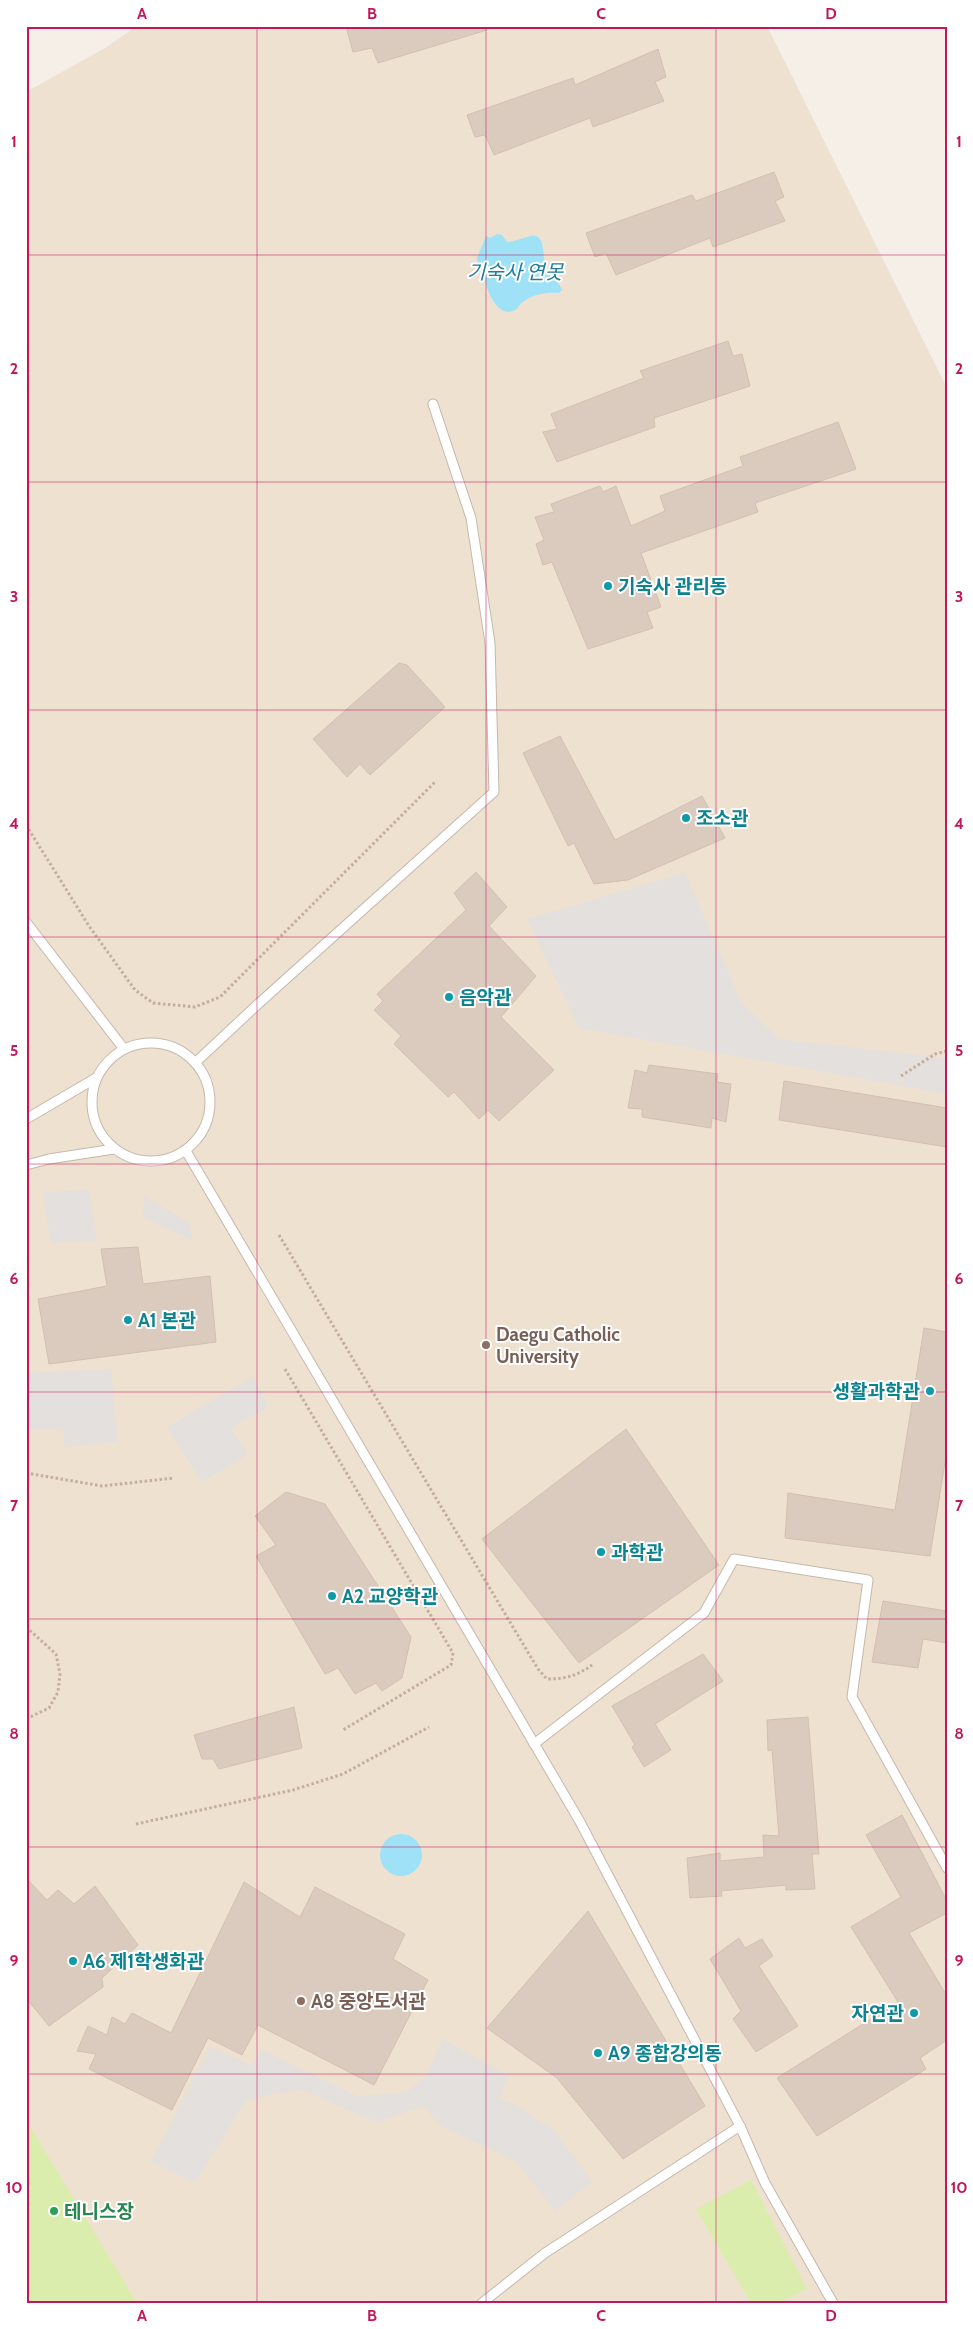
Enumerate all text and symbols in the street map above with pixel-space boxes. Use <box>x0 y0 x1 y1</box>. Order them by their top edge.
text: A <box>137 4 147 23</box>
text: B <box>367 4 377 23</box>
text: C <box>596 4 606 23</box>
text: D <box>825 4 837 23</box>
text: 1 <box>11 132 17 151</box>
text: 1 <box>956 132 962 151</box>
water label: 기숙사 연못 <box>467 260 565 284</box>
text: 2 <box>10 359 18 378</box>
text: 2 <box>955 359 963 378</box>
place label: 기숙사 관리동 <box>618 575 727 598</box>
marker: 기숙사 관리동 <box>602 580 614 592</box>
text: 3 <box>10 587 18 606</box>
text: 3 <box>955 587 963 606</box>
place label: 조소관 <box>696 807 749 830</box>
marker: 조소관 <box>680 812 692 824</box>
text: 4 <box>9 814 19 833</box>
text: 4 <box>954 814 964 833</box>
place label: 음악관 <box>459 986 512 1009</box>
marker: 음악관 <box>443 991 455 1003</box>
text: 5 <box>10 1041 18 1060</box>
text: 5 <box>955 1041 963 1060</box>
text: 6 <box>10 1269 19 1288</box>
text: 6 <box>955 1269 964 1288</box>
place label: A1 본관 <box>138 1309 196 1332</box>
marker: A1 본관 <box>122 1314 134 1326</box>
place label: Daegu Catholic University <box>496 1323 620 1368</box>
marker: Daegu Catholic University <box>480 1339 492 1351</box>
place label: 생활과학관 <box>833 1380 921 1403</box>
marker: 생활과학관 <box>924 1385 936 1397</box>
text: 7 <box>10 1496 19 1515</box>
text: 7 <box>955 1496 964 1515</box>
place label: 과학관 <box>611 1541 664 1564</box>
marker: 과학관 <box>595 1546 607 1558</box>
place label: A2 교양학관 <box>342 1585 439 1608</box>
marker: A2 교양학관 <box>326 1590 338 1602</box>
text: 8 <box>9 1724 19 1743</box>
text: 8 <box>954 1724 964 1743</box>
place label: A6 제1학생화관 <box>83 1950 205 1973</box>
text: 9 <box>10 1951 19 1970</box>
text: 9 <box>955 1951 964 1970</box>
marker: A6 제1학생화관 <box>67 1955 79 1967</box>
place label: A8 중앙도서관 <box>311 1990 427 2013</box>
marker: A8 중앙도서관 <box>295 1995 307 2007</box>
place label: 자연관 <box>852 2002 905 2025</box>
marker: 자연관 <box>908 2007 920 2019</box>
place label: A9 종합강의동 <box>608 2042 722 2065</box>
marker: A9 종합강의동 <box>592 2047 604 2059</box>
text: 10 <box>5 2178 23 2197</box>
text: 10 <box>950 2178 968 2197</box>
place label: 테니스장 <box>64 2200 134 2223</box>
marker: 테니스장 <box>48 2205 60 2217</box>
text: A <box>137 2306 147 2325</box>
text: B <box>367 2306 377 2325</box>
text: C <box>596 2306 606 2325</box>
text: D <box>825 2306 837 2325</box>

